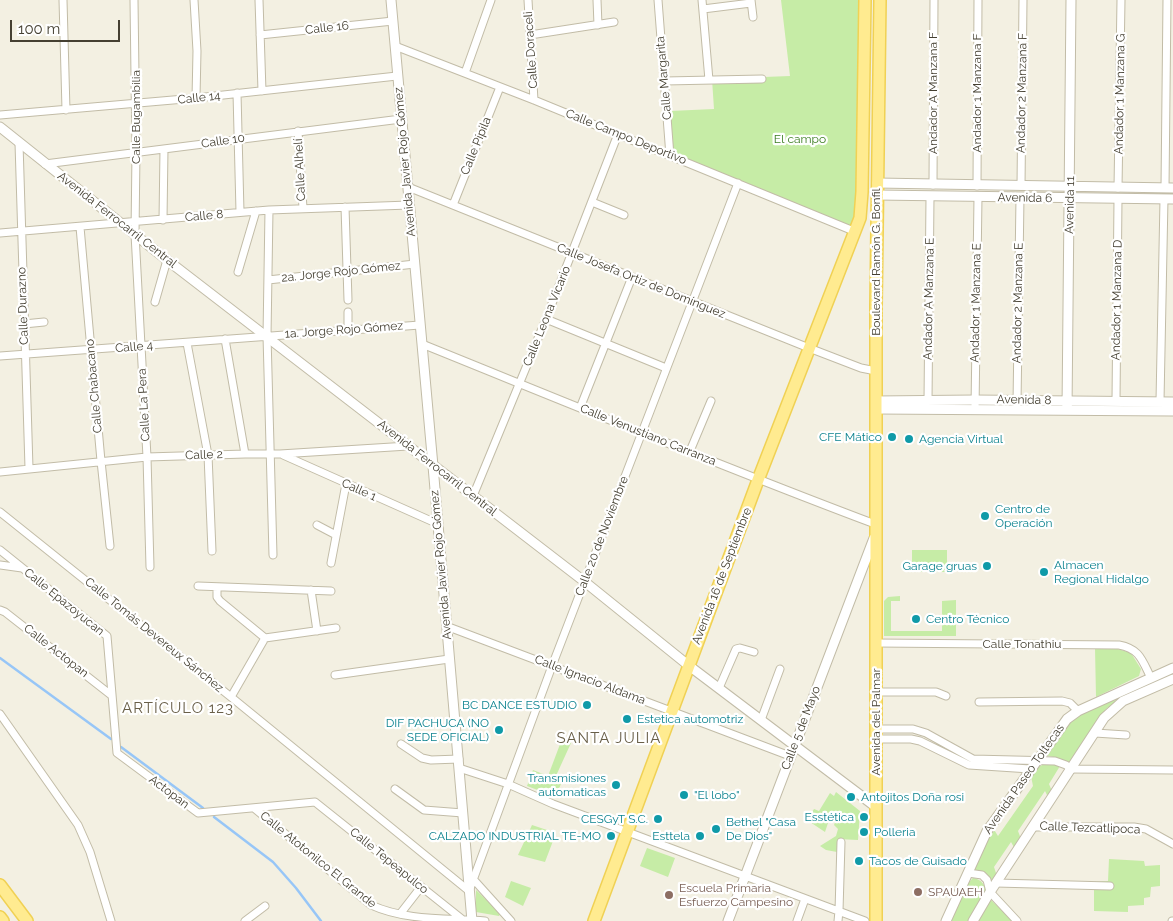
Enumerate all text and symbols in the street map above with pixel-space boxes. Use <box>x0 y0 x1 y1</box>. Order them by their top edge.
scale bar <box>12 10 122 42</box>
street label: Calle Doraceli <box>521 11 541 89</box>
street label: Calle 16 <box>304 19 350 37</box>
text: 100 m <box>18 20 60 38</box>
street label: Andador A Manzana F <box>926 32 940 154</box>
street label: Andador 1 Manzana F <box>970 33 984 153</box>
street label: Andador 2 Manzana F <box>1014 33 1030 153</box>
street label: Andador 1 Manzana G <box>1112 33 1128 155</box>
street label: Calle Margarita <box>653 36 675 120</box>
street label: Calle Bugambilia <box>129 70 143 164</box>
street label: Avenida Javier Rojo Gómez <box>391 87 419 237</box>
street label: Calle 14 <box>177 89 221 107</box>
street label: Calle Campo Deportivo <box>563 106 689 168</box>
street label: Calle Pípila <box>458 115 494 177</box>
street label: Calle 10 <box>200 131 246 151</box>
park label: El campo <box>774 132 826 146</box>
street label: Calle Alhelí <box>291 138 309 202</box>
street label: Avenida Ferrocarril Central <box>54 169 180 271</box>
street label: Avenida 11 <box>1062 176 1078 234</box>
street label: Boulevard Ramón G. Bonfil <box>869 188 883 336</box>
street label: Avenida 6 <box>997 190 1053 206</box>
street label: Calle 8 <box>184 207 224 225</box>
street label: Andador A Manzana E <box>921 238 937 360</box>
street label: Andador 1 Manzana D <box>1109 239 1125 361</box>
street label: Calle Josefa Ortiz de Domínguez <box>555 240 727 322</box>
street label: Andador 1 Manzana E <box>968 243 984 363</box>
street label: Andador 2 Manzana E <box>1010 243 1026 363</box>
street label: 2a. Jorge Rojo Gómez <box>281 259 401 285</box>
street label: Calle Leona Vicario <box>520 264 574 368</box>
street label: Calle Durazno <box>14 267 32 345</box>
street label: 1a. Jorge Rojo Gómez <box>284 319 404 341</box>
street label: Calle Chabacano <box>83 338 105 434</box>
street label: Calle 4 <box>114 338 154 356</box>
street label: Calle La Pera <box>135 368 153 442</box>
street label: Avenida 8 <box>997 392 1051 408</box>
street label: Calle Venustiano Carranza <box>578 401 718 469</box>
street label: Avenida Ferrocarril Central <box>374 417 500 519</box>
place label: CFE Mático <box>819 430 882 444</box>
marker: CFE Mático <box>886 431 898 443</box>
place label: Agencia Virtual <box>919 432 1003 446</box>
marker: Agencia Virtual <box>903 433 915 445</box>
street label: Calle 2 <box>185 447 223 463</box>
street label: Calle 20 de Noviembre <box>572 474 632 598</box>
street label: Calle 1 <box>339 476 379 504</box>
street label: Avenida Javier Rojo Gómez <box>427 490 455 640</box>
place label: Centro de Operación <box>995 502 1052 530</box>
street label: Avenida 16 de Septiembre <box>689 506 755 646</box>
marker: Centro de Operación <box>979 510 991 522</box>
place label: Almacen Regional Hidalgo <box>1054 558 1149 586</box>
place label: Garage gruas <box>903 559 977 573</box>
marker: Garage gruas <box>981 560 993 572</box>
street label: Calle Epazoyucan <box>21 565 107 639</box>
marker: Almacen Regional Hidalgo <box>1038 566 1050 578</box>
street label: Calle Tomás Devereux Sánchez <box>82 575 226 695</box>
place label: Centro Técnico <box>926 612 1009 626</box>
marker: Centro Técnico <box>910 613 922 625</box>
street label: Calle Actopan <box>21 621 91 681</box>
street label: Calle Tonathiu <box>983 637 1061 651</box>
street label: Calle Ignacio Aldama <box>533 652 647 708</box>
street label: Avenida del Palmar <box>869 668 883 776</box>
street label: Calle 5 de Mayo <box>778 684 824 772</box>
place label: BC DANCE ESTUDIO <box>462 698 577 712</box>
district label: ARTÍCULO 123 <box>121 699 235 717</box>
marker: BC DANCE ESTUDIO <box>581 699 593 711</box>
place label: Estetica automotriz <box>637 712 743 726</box>
marker: Estetica automotriz <box>621 713 633 725</box>
place label: DIF PACHUCA (NO SEDE OFICIAL) <box>386 716 489 744</box>
street label: Avenida Paseo Toltecas <box>981 721 1067 837</box>
marker: DIF PACHUCA (NO SEDE OFICIAL) <box>493 724 505 736</box>
district label: SANTA JULIA <box>555 729 663 747</box>
place label: Transmisiones automaticas <box>527 771 606 799</box>
street label: Actopan <box>146 772 192 812</box>
marker: Transmisiones automaticas <box>610 779 622 791</box>
place label: "El lobo" <box>694 788 739 802</box>
marker: "El lobo" <box>678 789 690 801</box>
place label: Antojitos Doña rosi <box>861 790 964 804</box>
marker: Antojitos Doña rosi <box>845 791 857 803</box>
street label: Calle Atotonilco El Grande <box>257 809 379 911</box>
place label: Esstética <box>804 810 854 824</box>
marker: Esstética <box>858 811 870 823</box>
place label: CESGyT S.C. <box>581 812 648 826</box>
marker: CESGyT S.C. <box>652 813 664 825</box>
place label: Bethel "Casa De Dios" <box>726 815 796 843</box>
street label: Calle Tezcatlipoca <box>1039 819 1141 837</box>
marker: Bethel "Casa De Dios" <box>710 823 722 835</box>
street label: Calle Tepeapulco <box>347 825 431 897</box>
place label: Polleria <box>874 825 915 839</box>
marker: Polleria <box>858 826 870 838</box>
place label: CALZADO INDUSTRIAL TE-MO <box>429 829 601 843</box>
place label: Esttela <box>652 829 690 843</box>
marker: CALZADO INDUSTRIAL TE-MO <box>605 830 617 842</box>
marker: Esttela <box>694 830 706 842</box>
place label: Tacos de Guisado <box>869 854 967 868</box>
marker: Tacos de Guisado <box>853 855 865 867</box>
place label: Escuela Primaria Esfuerzo Campesino <box>679 881 793 909</box>
place label: SPAUAEH <box>928 885 983 899</box>
marker: SPAUAEH <box>912 886 924 898</box>
marker: Escuela Primaria Esfuerzo Campesino <box>663 889 675 901</box>

